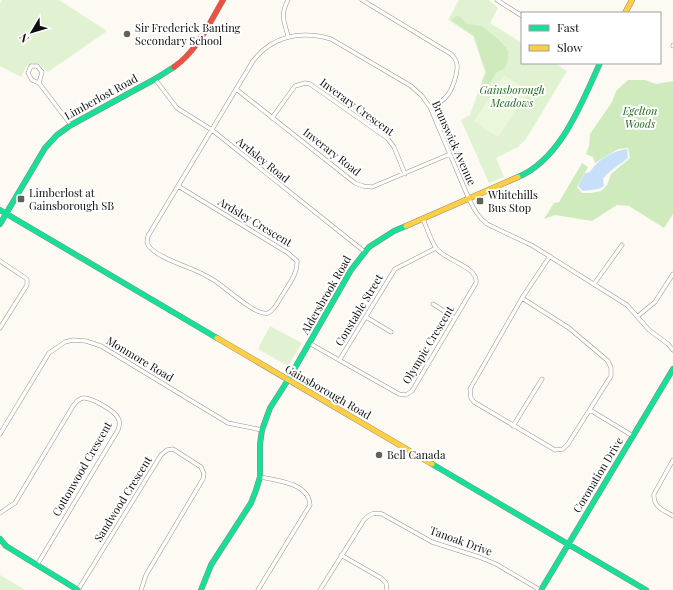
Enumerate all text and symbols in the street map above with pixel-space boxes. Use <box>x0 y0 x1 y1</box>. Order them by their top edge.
north arrow <box>12 12 52 52</box>
legend <box>521 12 661 64</box>
text: Fast <box>557 19 580 35</box>
place label: Sir Frederick Banting Secondary School <box>135 20 241 48</box>
marker: Sir Frederick Banting Secondary School <box>122 29 132 39</box>
text: N <box>15 31 32 46</box>
text: Slow <box>557 39 583 55</box>
street label: Limberlost Road <box>62 70 140 123</box>
street label: Inverary Crescent <box>317 75 398 139</box>
park label: Gainsborough Meadows <box>479 82 545 110</box>
street label: Brunswick Avenue <box>429 98 480 188</box>
park label: Egelton Woods <box>622 103 657 131</box>
street label: Inverary Road <box>300 124 365 179</box>
street label: Ardsley Road <box>233 133 294 186</box>
place label: Limberlost at Gainsborough SB <box>29 185 114 213</box>
place label: Whitehills Bus Stop <box>487 187 538 215</box>
street label: Ardsley Crescent <box>215 193 295 250</box>
marker: Limberlost at Gainsborough SB <box>16 194 26 204</box>
marker: Whitehills Bus Stop <box>475 196 485 206</box>
street label: Aldersbrook Road <box>297 252 354 338</box>
street label: Constable Street <box>331 271 386 349</box>
street label: Olympic Crescent <box>398 303 457 386</box>
street label: Monmore Road <box>104 333 177 385</box>
street label: Gainsborough Road <box>282 361 375 423</box>
street label: Cottonwood Crescent <box>48 419 115 519</box>
street label: Coronation Drive <box>569 434 626 515</box>
place label: Bell Canada <box>387 447 446 462</box>
marker: Bell Canada <box>374 450 384 460</box>
street label: Sandwood Crescent <box>90 453 155 544</box>
street label: Tanoak Drive <box>428 522 495 559</box>

